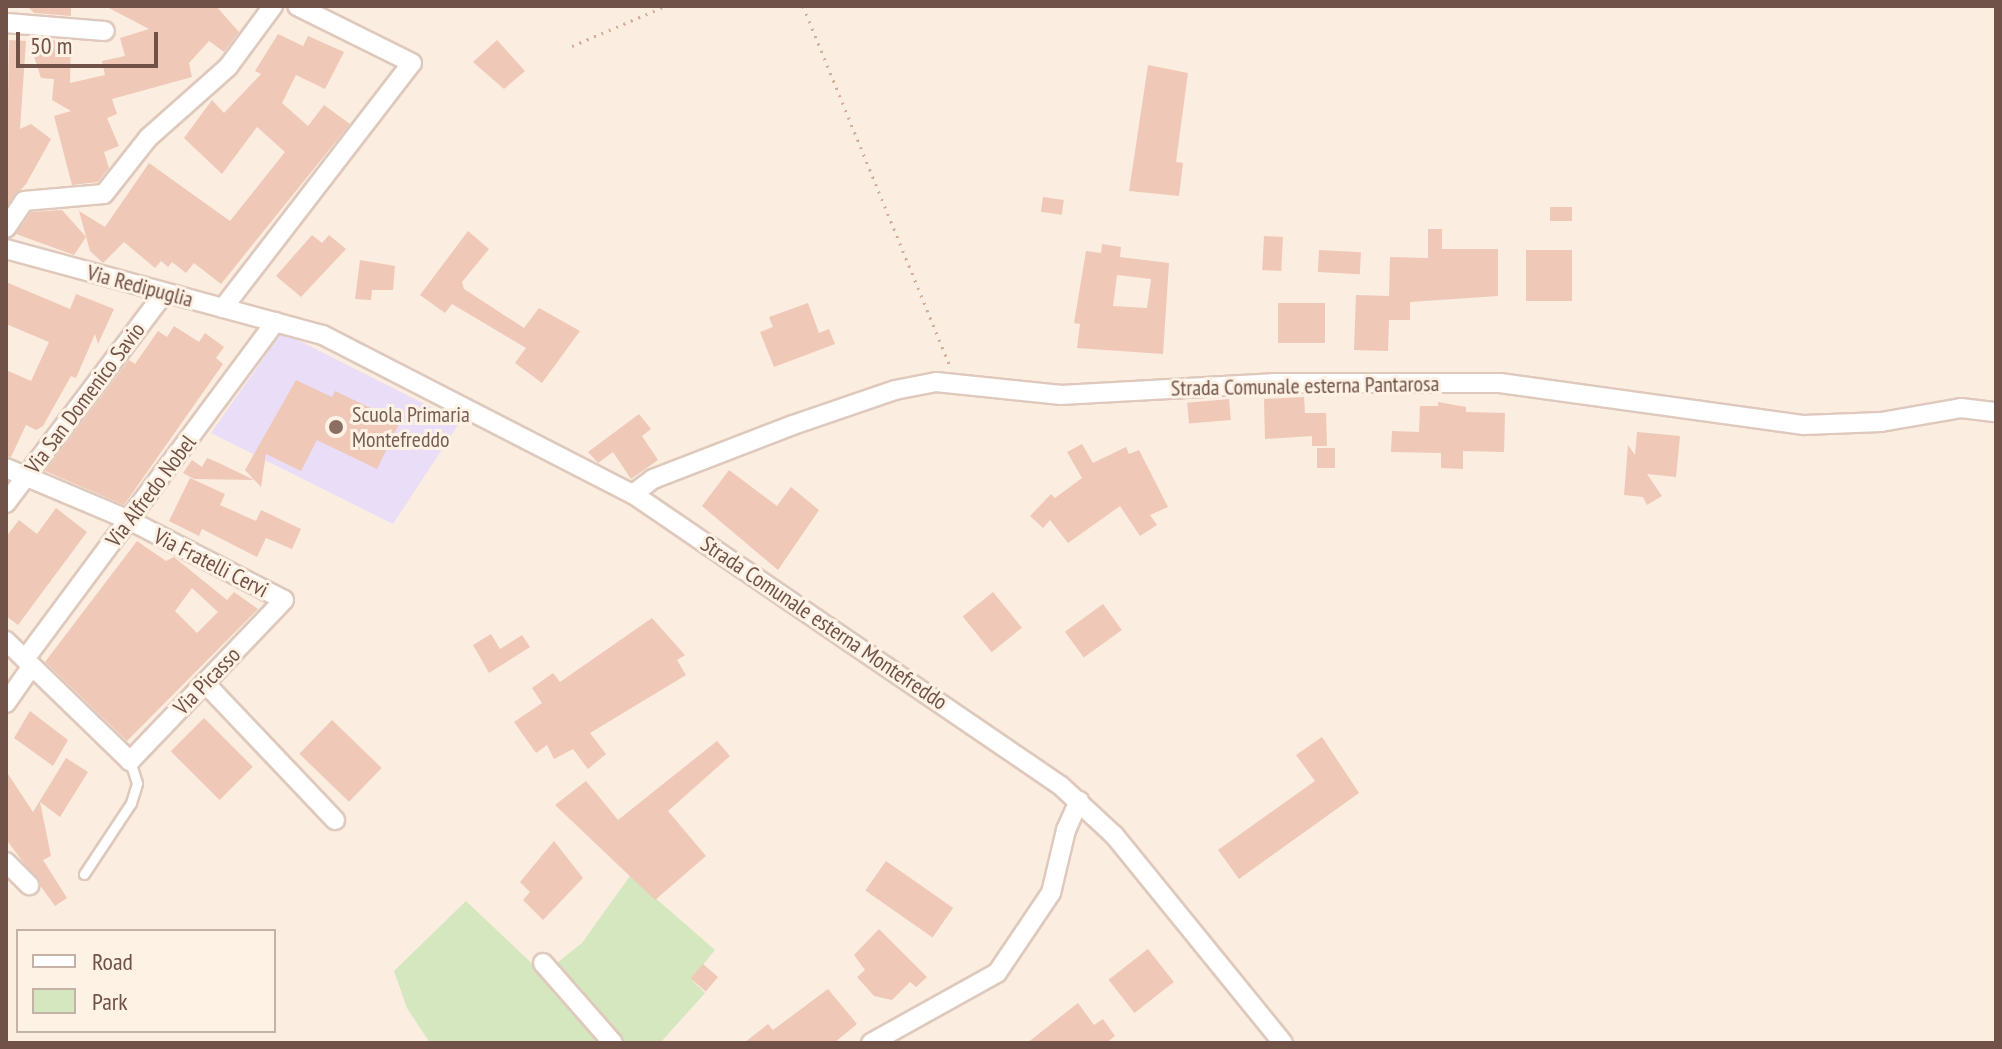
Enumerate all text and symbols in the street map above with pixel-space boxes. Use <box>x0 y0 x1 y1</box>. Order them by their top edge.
scale bar <box>20 16 162 66</box>
text: 50 m <box>30 30 72 61</box>
street label: Via Redipuglia <box>84 259 196 313</box>
street label: Via San Domenico Savio <box>20 317 150 479</box>
street label: Strada Comunale esterna Pantarosa <box>1171 370 1439 402</box>
place label: Scuola Primaria Montefreddo <box>352 401 470 452</box>
marker: Scuola Primaria Montefreddo <box>327 418 345 436</box>
street label: Via Alfredo Nobel <box>100 430 202 552</box>
street label: Via Fratelli Cervi <box>149 523 273 603</box>
street label: Strada Comunale esterna Montefreddo <box>696 531 952 715</box>
street label: Via Picasso <box>168 642 246 720</box>
legend <box>16 929 276 1033</box>
text: Road <box>92 946 133 977</box>
text: Park <box>92 986 128 1017</box>

